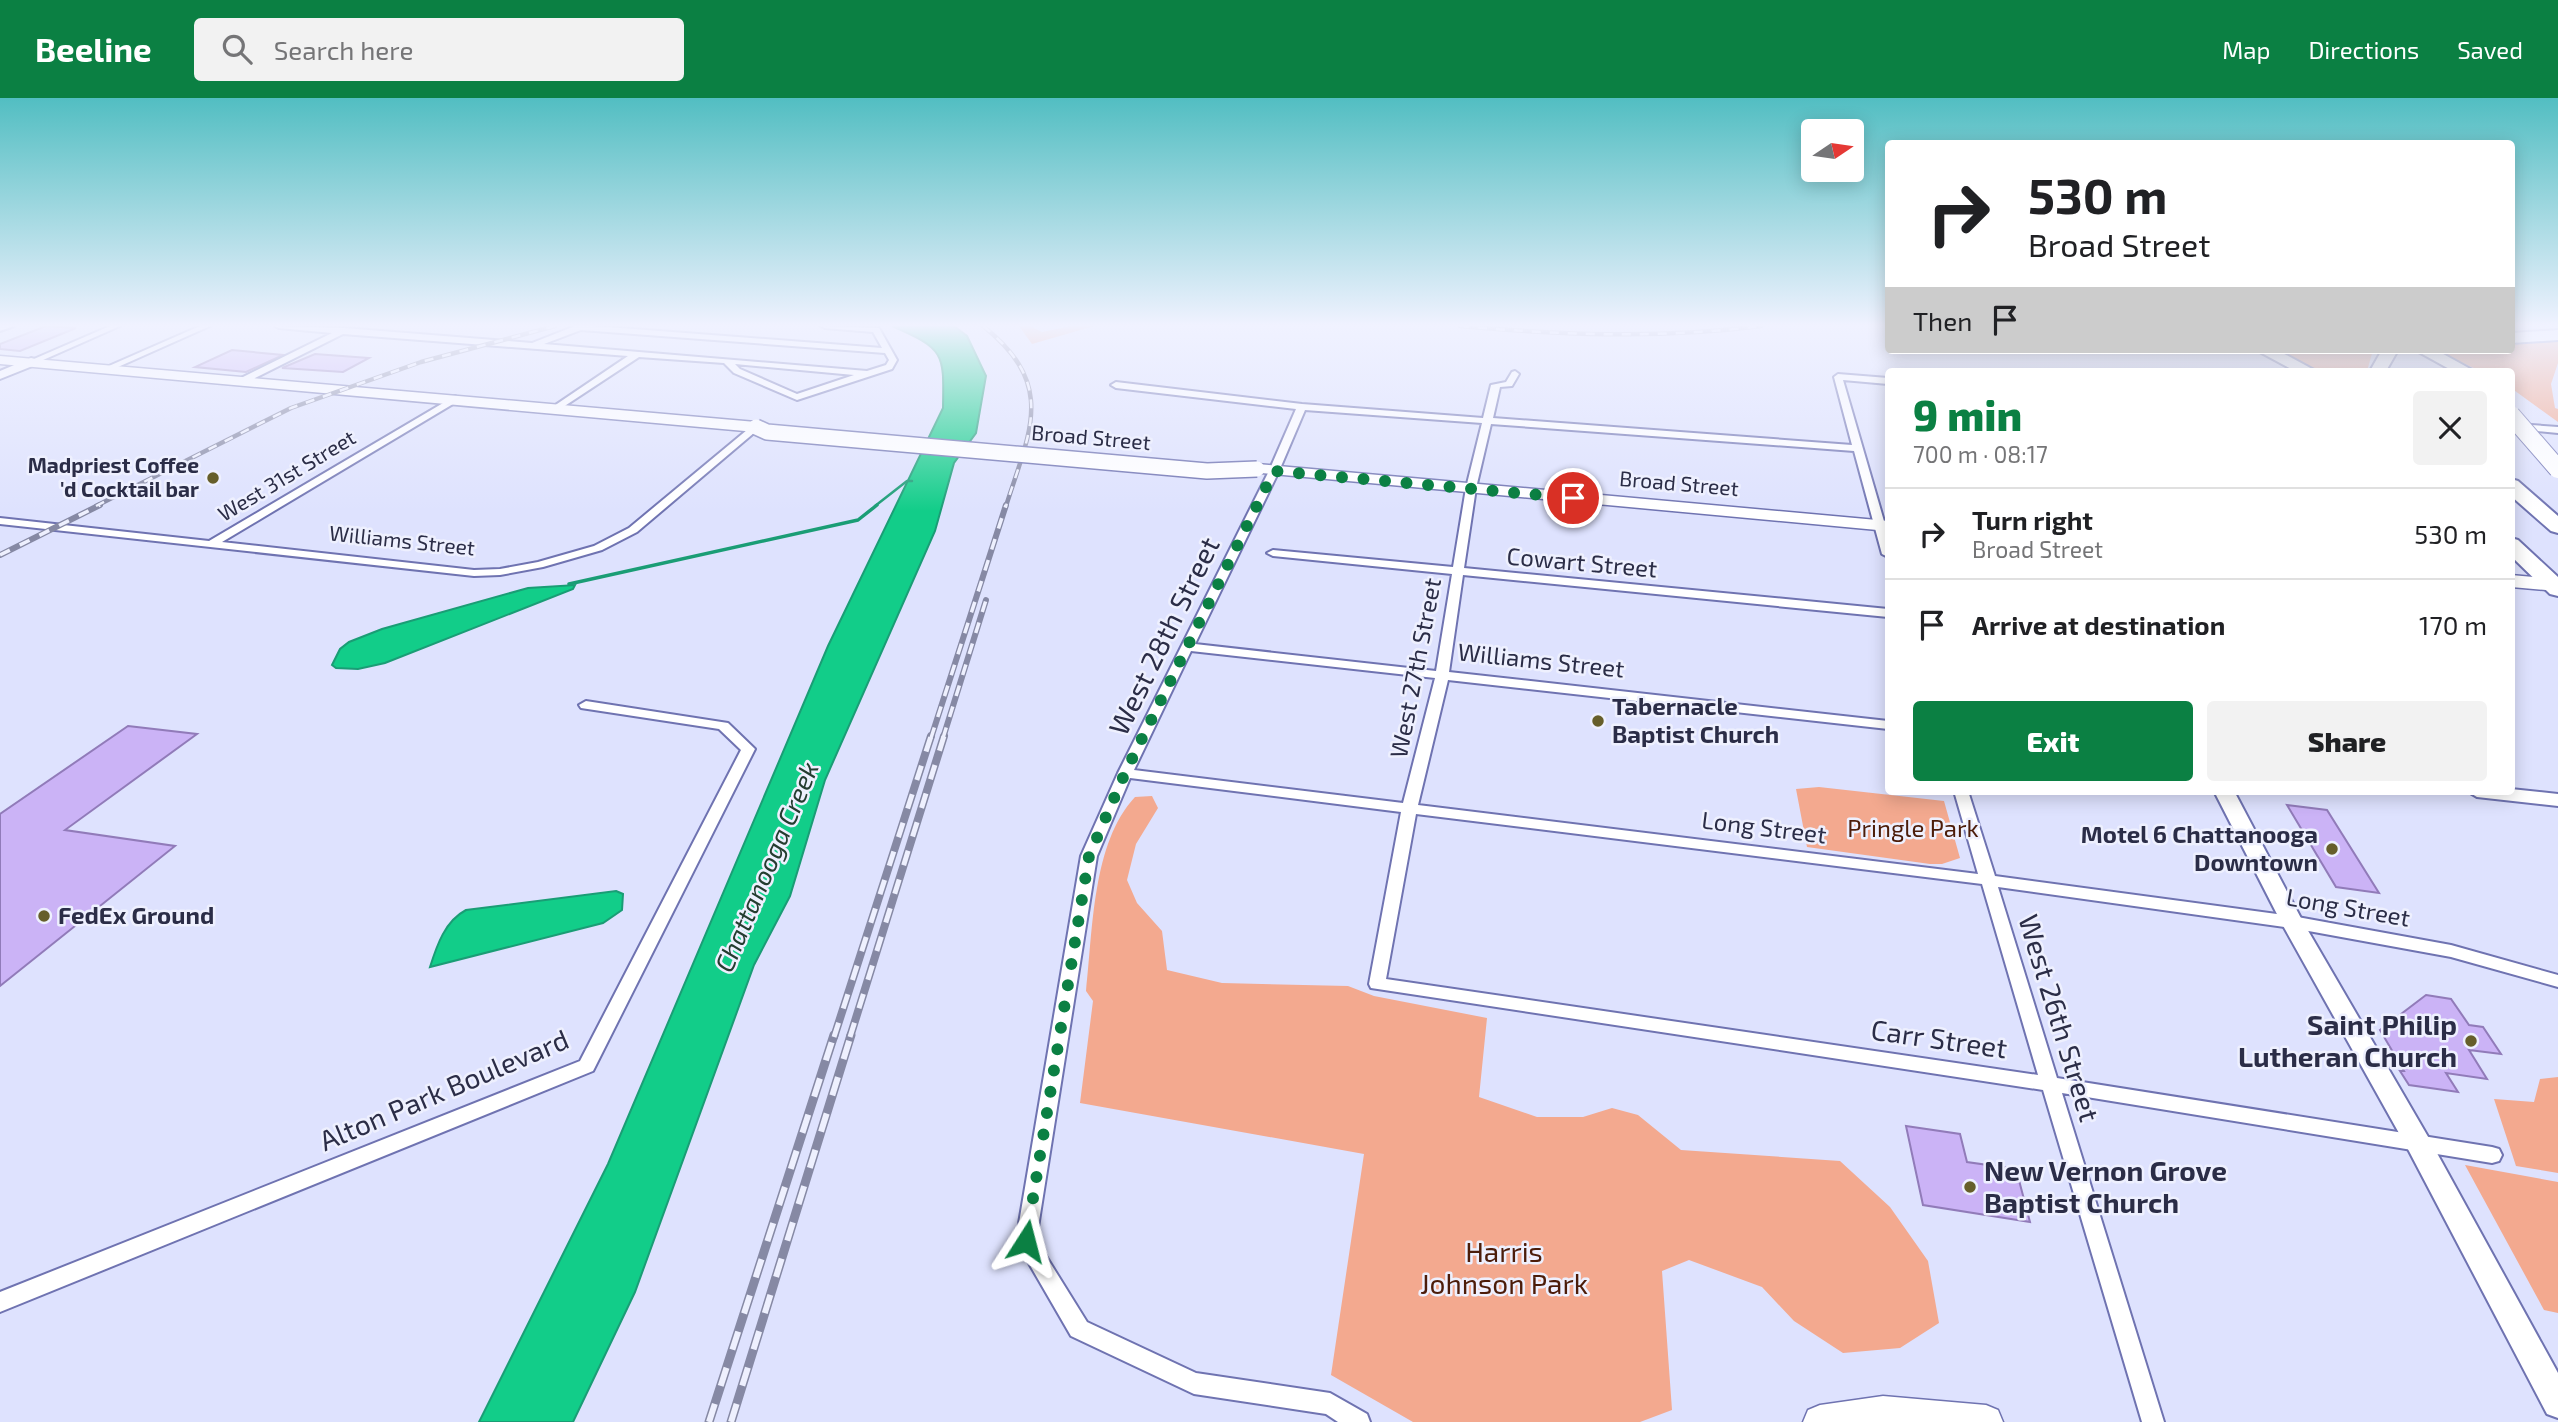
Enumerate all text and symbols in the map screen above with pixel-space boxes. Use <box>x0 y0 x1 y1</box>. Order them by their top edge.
search box <box>194 18 684 81</box>
text: Beeline <box>35 29 152 69</box>
icon: search <box>218 30 256 68</box>
text: Search here <box>274 34 413 65</box>
text: Map <box>2222 35 2270 64</box>
text: Directions <box>2308 35 2419 64</box>
text: Saved <box>2457 35 2523 64</box>
north arrow <box>1801 119 1864 182</box>
map controls <box>1801 119 1864 182</box>
text: 530 m <box>2028 165 2168 224</box>
icon: right <box>1913 168 2004 259</box>
text: Broad Street <box>2028 225 2210 263</box>
icon: arrive <box>1986 301 2024 339</box>
text: Then <box>1913 305 1972 336</box>
text: 9 min <box>1913 389 2022 439</box>
button: close <box>2413 391 2487 465</box>
street label: Broad Street <box>1030 419 1152 454</box>
street label: West 31st Street <box>213 424 359 526</box>
text: 700 m · 08:17 <box>1913 440 2048 468</box>
place label: Madpriest Coffee 'd Cocktail bar <box>28 452 199 501</box>
street label: Broad Street <box>1618 465 1740 500</box>
pin <box>1543 468 1603 528</box>
marker: Madpriest Coffee 'd Cocktail bar <box>205 470 221 486</box>
icon: arrive <box>1554 479 1592 517</box>
text: Turn right <box>1972 504 2093 535</box>
icon: right <box>1913 515 1951 553</box>
text: 530 m <box>2414 518 2487 549</box>
street label: Williams Street <box>328 519 476 560</box>
street label: West 28th Street <box>1100 531 1226 740</box>
text: Broad Street <box>1972 535 2103 563</box>
street label: Cowart Street <box>1506 540 1659 583</box>
street label: West 27th Street <box>1383 575 1446 760</box>
icon: arrive <box>1913 606 1951 644</box>
text: Arrive at destination <box>1972 609 2225 640</box>
text: 170 m <box>2419 609 2487 640</box>
street label: Williams Street <box>1456 636 1626 683</box>
place label: Tabernacle Baptist Church <box>1612 691 1779 748</box>
button: Exit <box>1913 701 2193 781</box>
button: Share <box>2207 701 2487 781</box>
marker: Tabernacle Baptist Church <box>1590 713 1606 729</box>
water label: Chattanooga Creek <box>707 757 824 976</box>
street label: Long Street <box>1700 804 1828 849</box>
park label: Pringle Park <box>1847 813 1979 842</box>
place label: Motel 6 Chattanooga Downtown <box>2081 819 2318 876</box>
marker: Motel 6 Chattanooga Downtown <box>2324 841 2340 857</box>
street label: Long Street <box>2284 881 2412 932</box>
place label: FedEx Ground <box>58 900 214 929</box>
marker: FedEx Ground <box>36 908 52 924</box>
street label: West 26th Street <box>2012 910 2108 1125</box>
place label: Saint Philip Lutheran Church <box>2238 1007 2457 1073</box>
street label: Carr Street <box>1869 1012 2009 1064</box>
street label: Alton Park Boulevard <box>314 1021 573 1157</box>
marker: Saint Philip Lutheran Church <box>2463 1033 2479 1049</box>
place label: New Vernon Grove Baptist Church <box>1984 1153 2227 1219</box>
marker: New Vernon Grove Baptist Church <box>1962 1179 1978 1195</box>
position arrow <box>989 1204 1063 1278</box>
park label: Harris Johnson Park <box>1420 1234 1588 1300</box>

